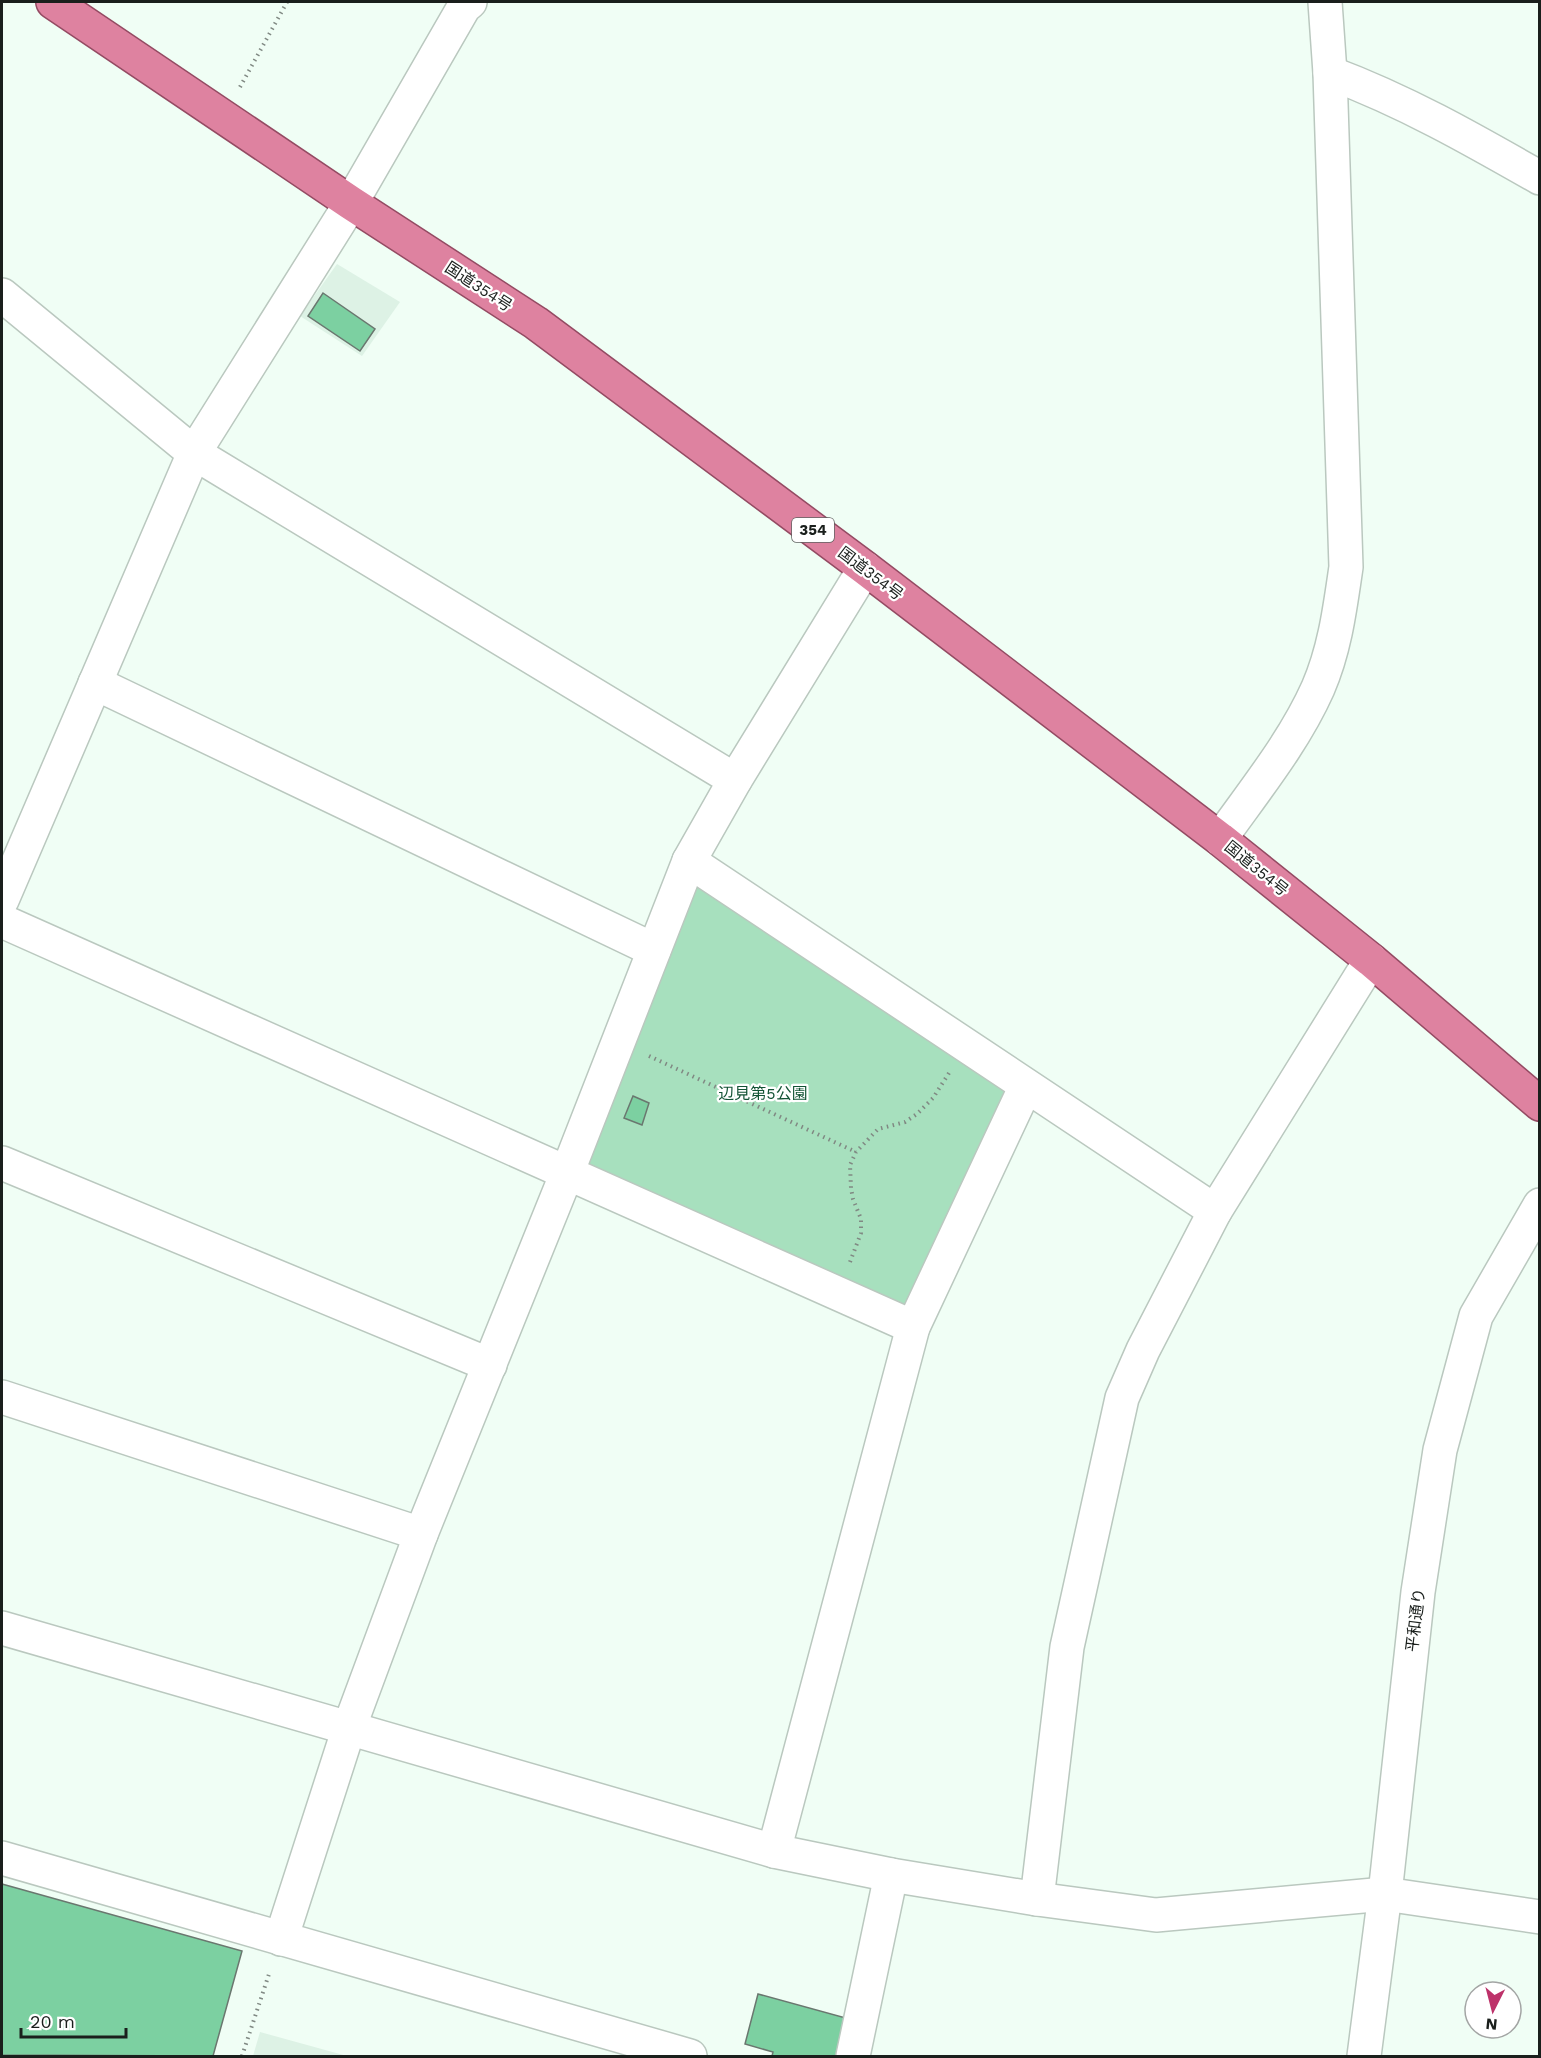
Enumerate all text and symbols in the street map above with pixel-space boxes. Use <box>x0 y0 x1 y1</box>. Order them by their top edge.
street label: 国道354号 <box>442 258 516 315</box>
road number: 354 <box>792 518 834 542</box>
street label: 国道354号 <box>834 543 907 604</box>
street label: 国道354号 <box>1221 837 1292 900</box>
park label: 辺見第5公園 <box>718 1084 808 1103</box>
street label: 平和通り <box>1402 1587 1429 1653</box>
north arrow <box>1463 1980 1523 2040</box>
scale bar <box>21 2001 126 2039</box>
text: 20 m <box>30 2011 75 2032</box>
text: N <box>1485 2014 1498 2034</box>

